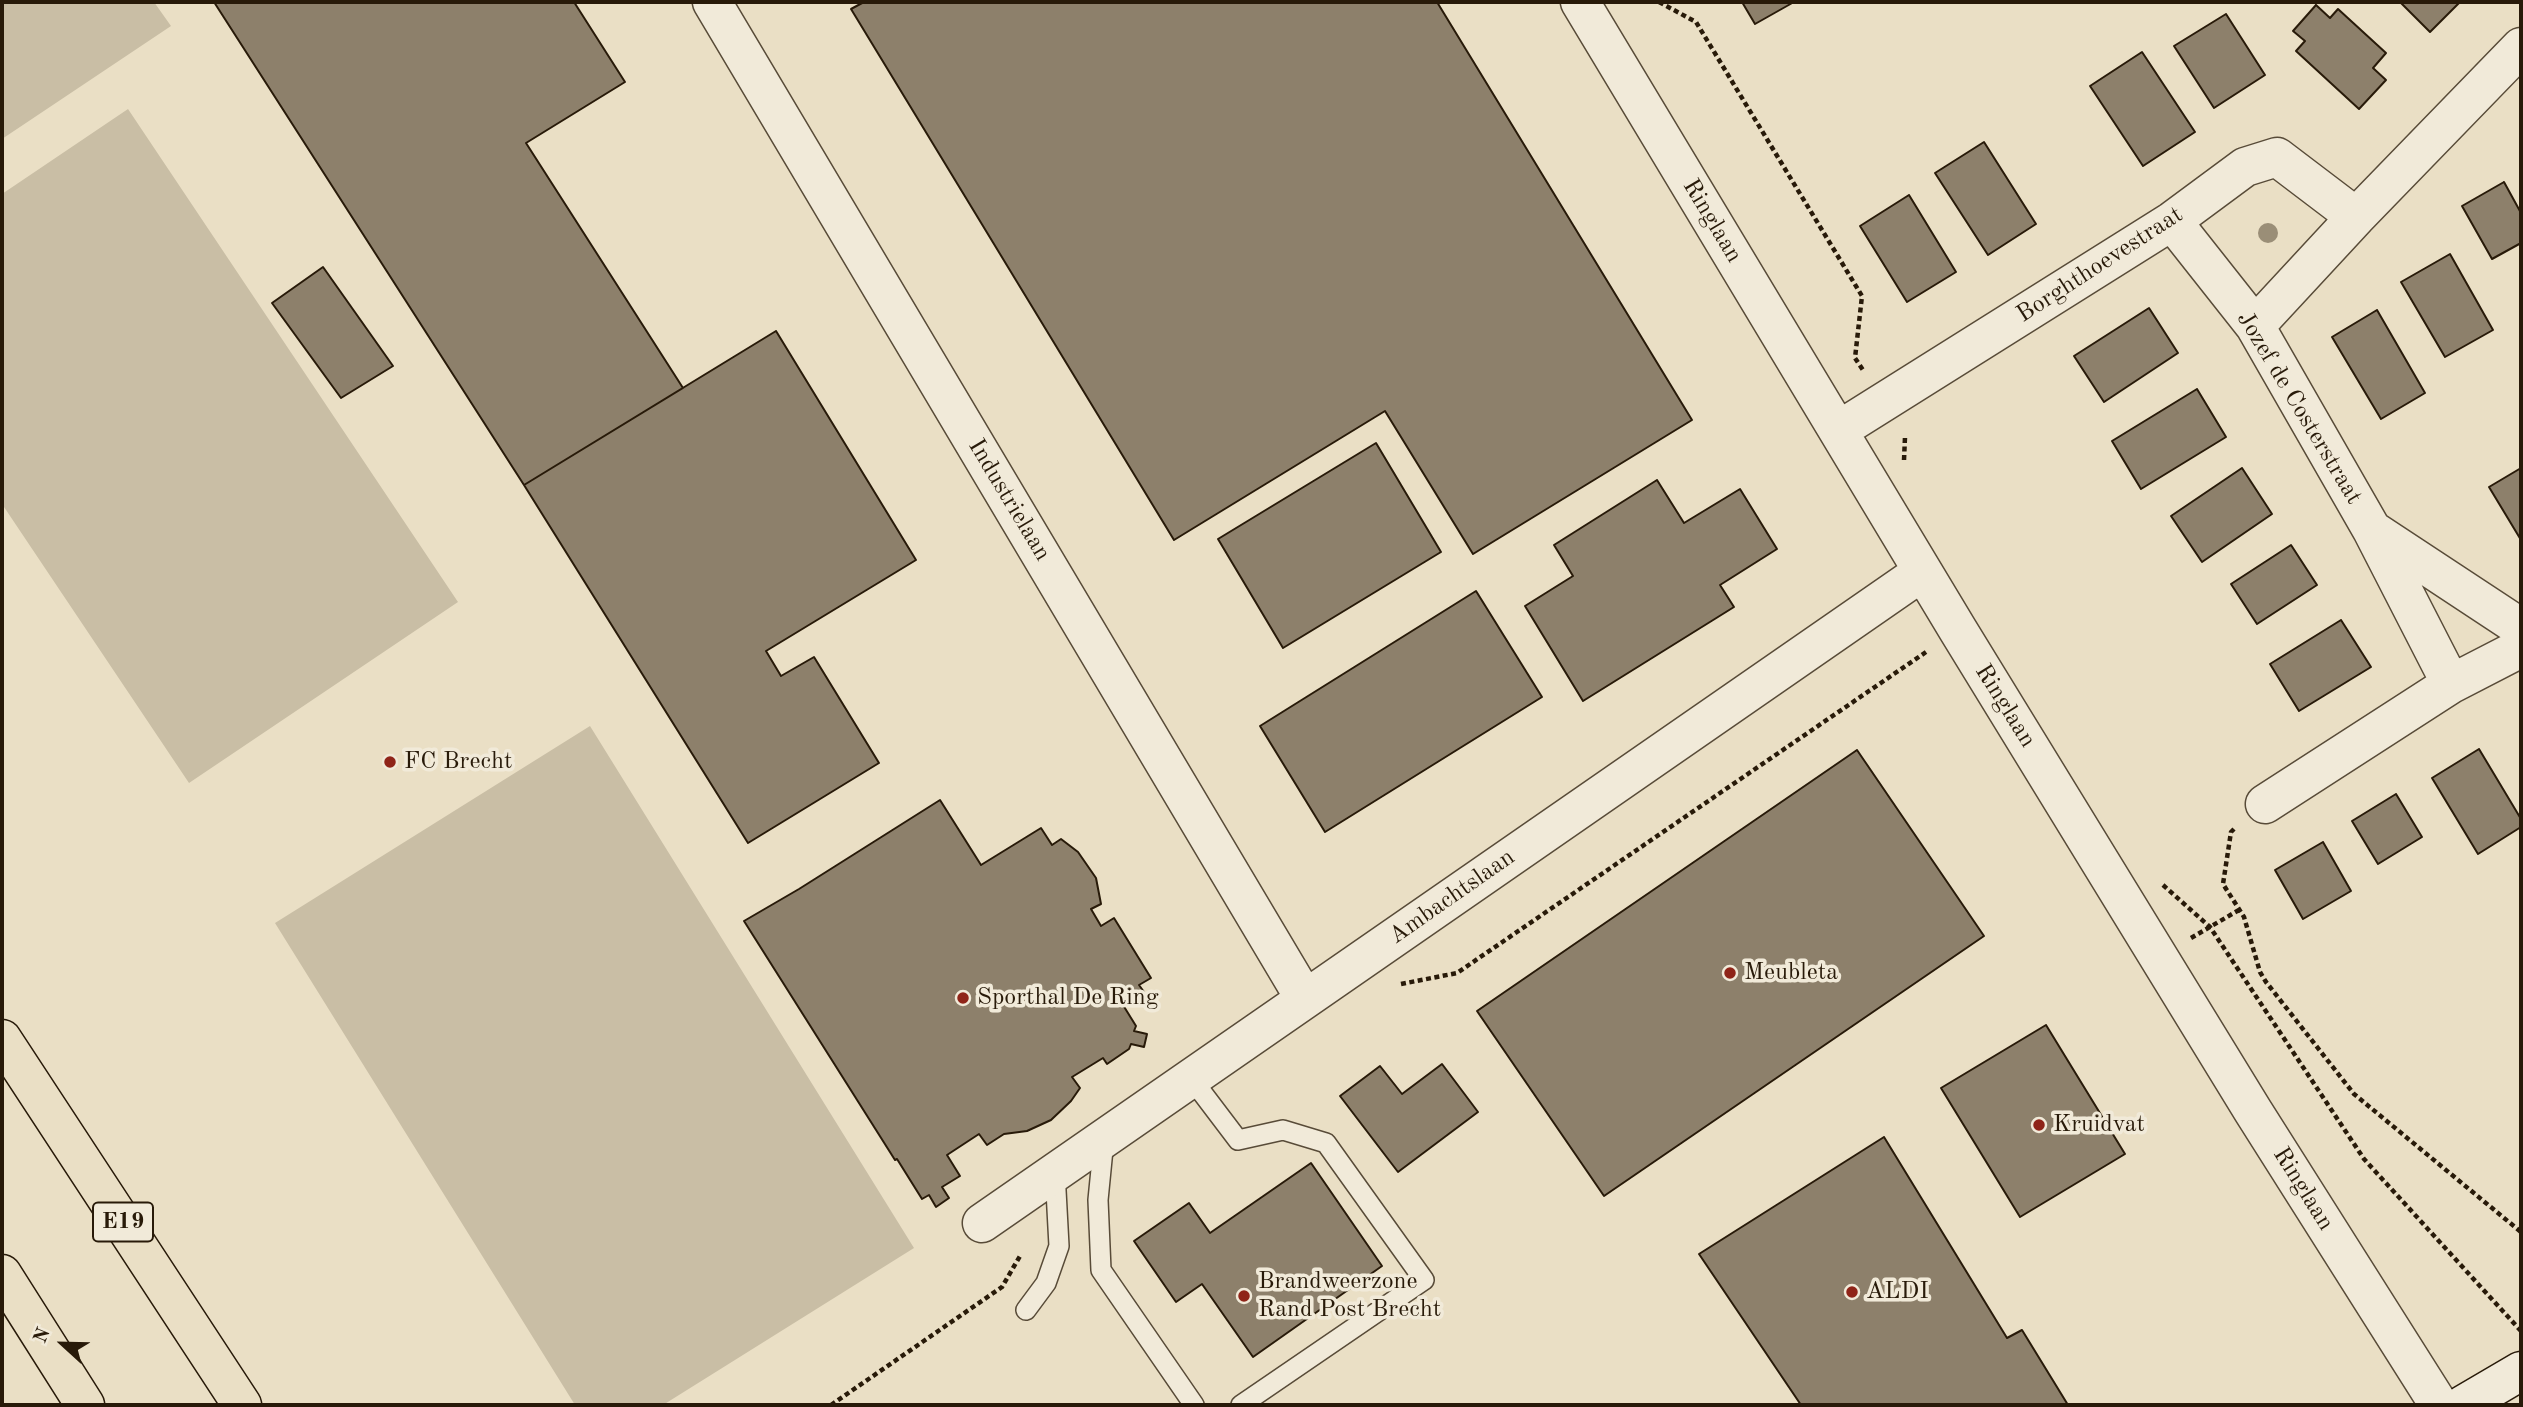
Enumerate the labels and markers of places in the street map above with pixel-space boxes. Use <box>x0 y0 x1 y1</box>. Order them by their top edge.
place label: FC Brecht <box>404 748 512 776</box>
marker: FC Brecht <box>382 754 398 770</box>
place label: Meubleta <box>1744 959 1838 987</box>
marker: Meubleta <box>1722 965 1738 981</box>
place label: Sporthal De Ring <box>977 984 1159 1012</box>
marker: Sporthal De Ring <box>955 990 971 1006</box>
place label: Kruidvat <box>2053 1111 2145 1139</box>
marker: Kruidvat <box>2031 1117 2047 1133</box>
place label: Brandweerzone Rand Post Brecht <box>1258 1268 1441 1324</box>
place label: ALDI <box>1866 1278 1929 1306</box>
marker: ALDI <box>1844 1284 1860 1300</box>
marker: Brandweerzone Rand Post Brecht <box>1236 1288 1252 1304</box>

